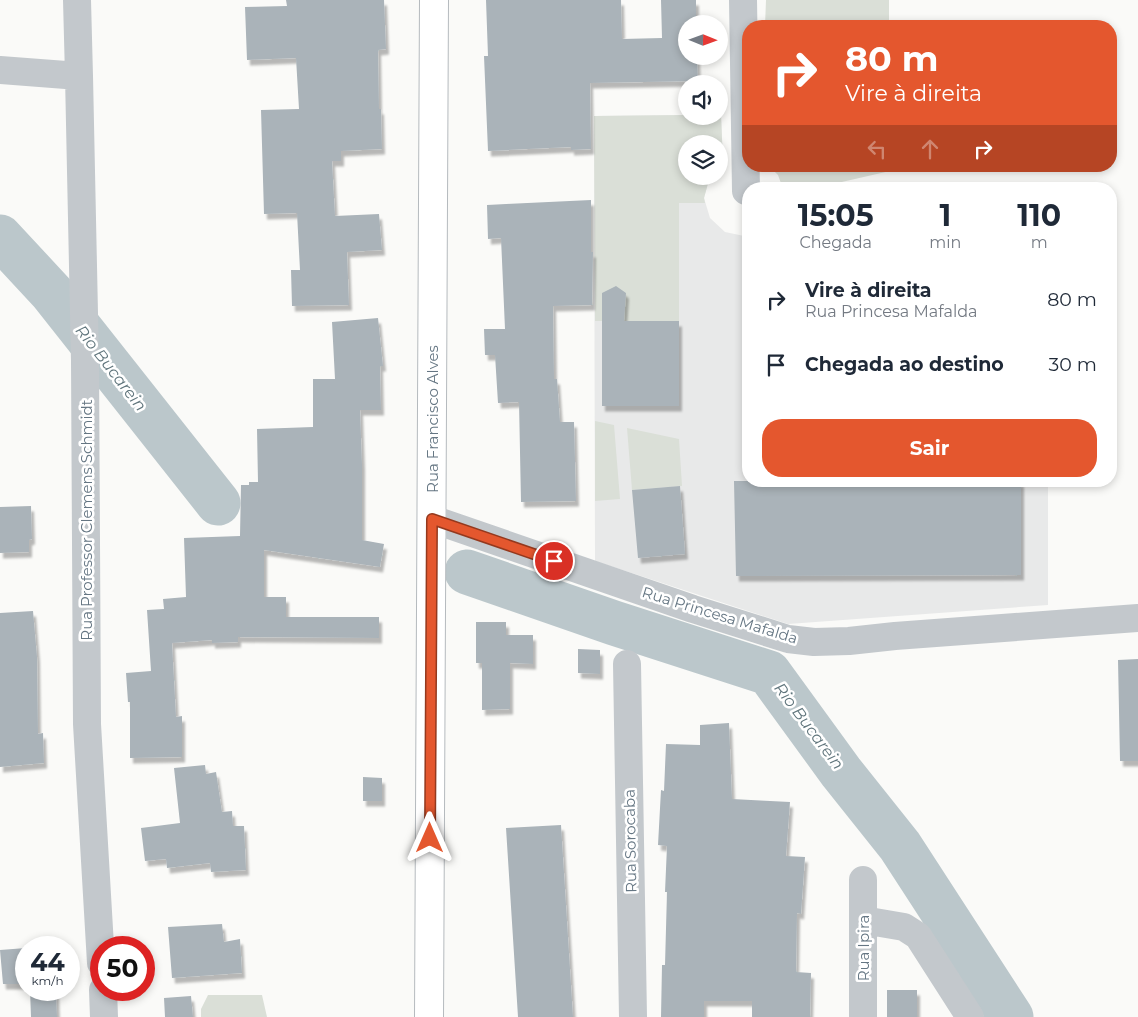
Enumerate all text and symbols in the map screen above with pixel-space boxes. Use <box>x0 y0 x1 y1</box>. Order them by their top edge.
north arrow <box>678 15 728 65</box>
map controls <box>678 15 728 185</box>
text: 80 m <box>845 37 939 80</box>
icon: right <box>762 40 827 105</box>
button: sound <box>678 75 728 125</box>
text: Vire à direita <box>845 80 982 107</box>
button: layers <box>678 135 728 185</box>
icon: left <box>863 135 891 163</box>
icon: ahead <box>916 135 944 163</box>
icon: right <box>969 135 997 163</box>
text: 15:05 <box>798 197 874 234</box>
text: 1 <box>940 197 951 234</box>
text: 110 <box>1017 197 1061 234</box>
text: Chegada <box>799 233 872 252</box>
text: min <box>929 233 961 252</box>
text: m <box>1031 233 1048 252</box>
text: Vire à direita <box>805 279 932 302</box>
icon: right <box>762 286 790 314</box>
text: 80 m <box>1047 288 1097 311</box>
text: Rua Princesa Mafalda <box>805 302 977 321</box>
water label: Rio Bucarein <box>72 321 150 415</box>
street label: Rua Francisco Alves <box>423 345 442 493</box>
icon: arrive <box>762 351 790 379</box>
text: Chegada ao destino <box>805 353 1004 376</box>
text: 30 m <box>1049 353 1097 376</box>
street label: Rua Professor Clemens Schmidt <box>77 399 96 641</box>
button: Sair <box>762 419 1097 477</box>
pin <box>533 540 575 582</box>
icon: arrive <box>540 547 568 575</box>
street label: Rua Princesa Mafalda <box>640 582 800 648</box>
water label: Rio Bucarein <box>770 679 848 773</box>
street label: Rua Sorocaba <box>620 789 640 893</box>
position arrow <box>403 811 455 863</box>
street label: Rua Ipira <box>854 915 873 981</box>
speed limit sign: 50 <box>90 936 155 1001</box>
text: 44 <box>30 947 65 977</box>
text: km/h <box>31 973 64 988</box>

